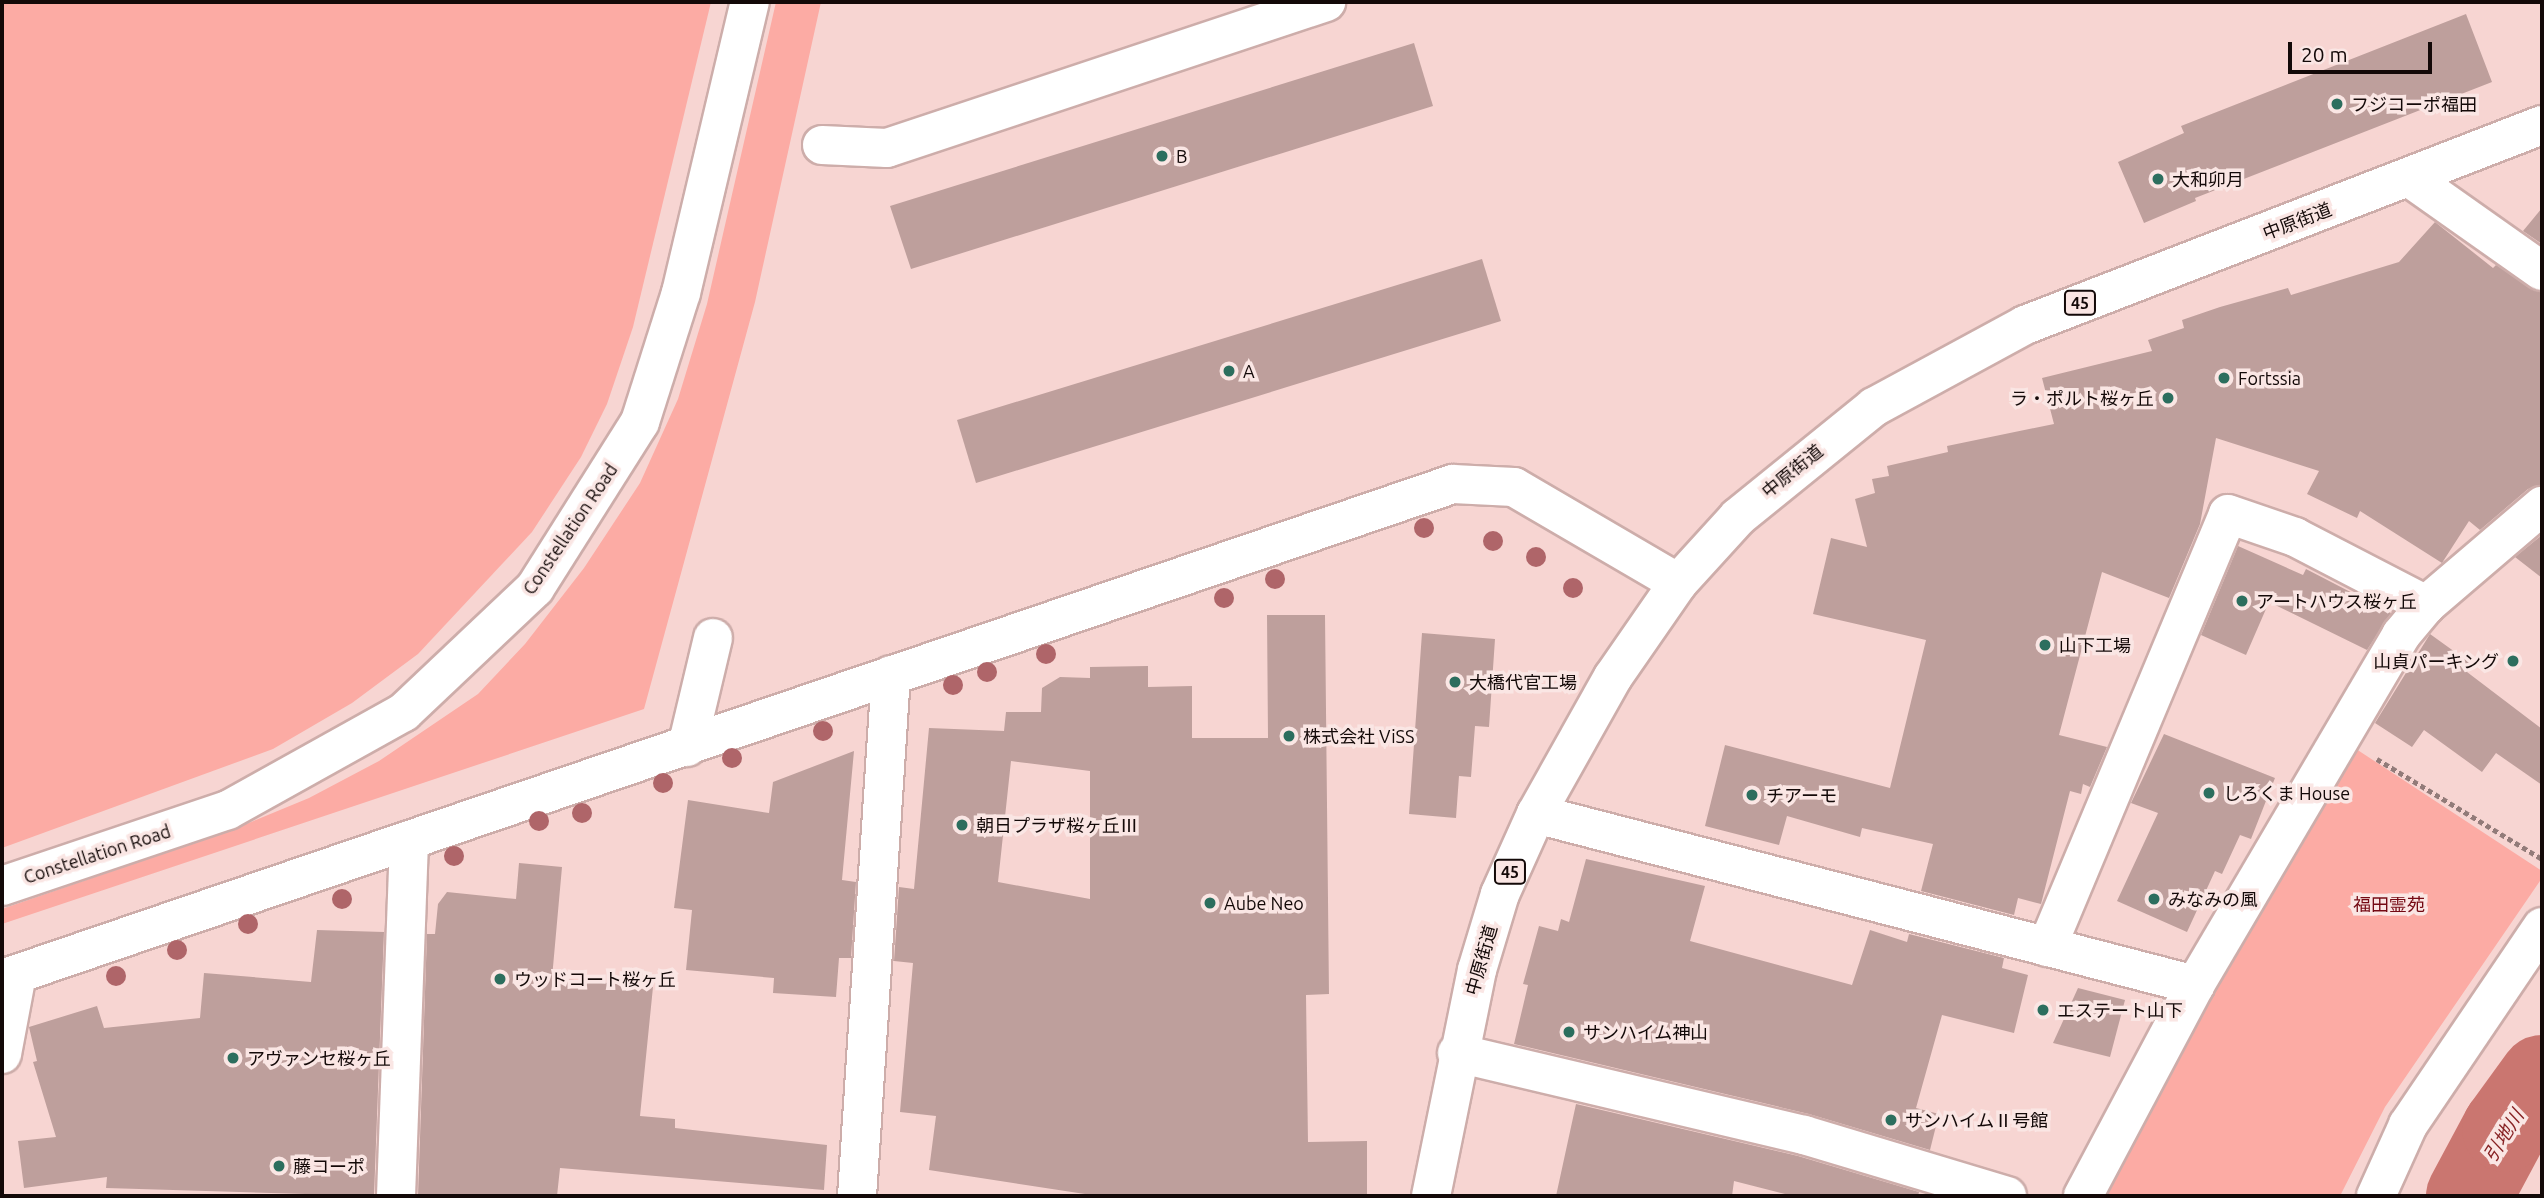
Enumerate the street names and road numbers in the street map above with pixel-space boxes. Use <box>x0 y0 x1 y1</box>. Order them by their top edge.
street label: 中原街道 <box>2260 198 2334 244</box>
road number: 45 <box>2062 290 2098 316</box>
street label: 中原街道 <box>1757 440 1827 502</box>
street label: Constellation Road <box>518 459 622 599</box>
street label: Constellation Road <box>21 820 173 888</box>
road number: 45 <box>1492 860 1528 884</box>
street label: 中原街道 <box>1461 922 1501 998</box>

